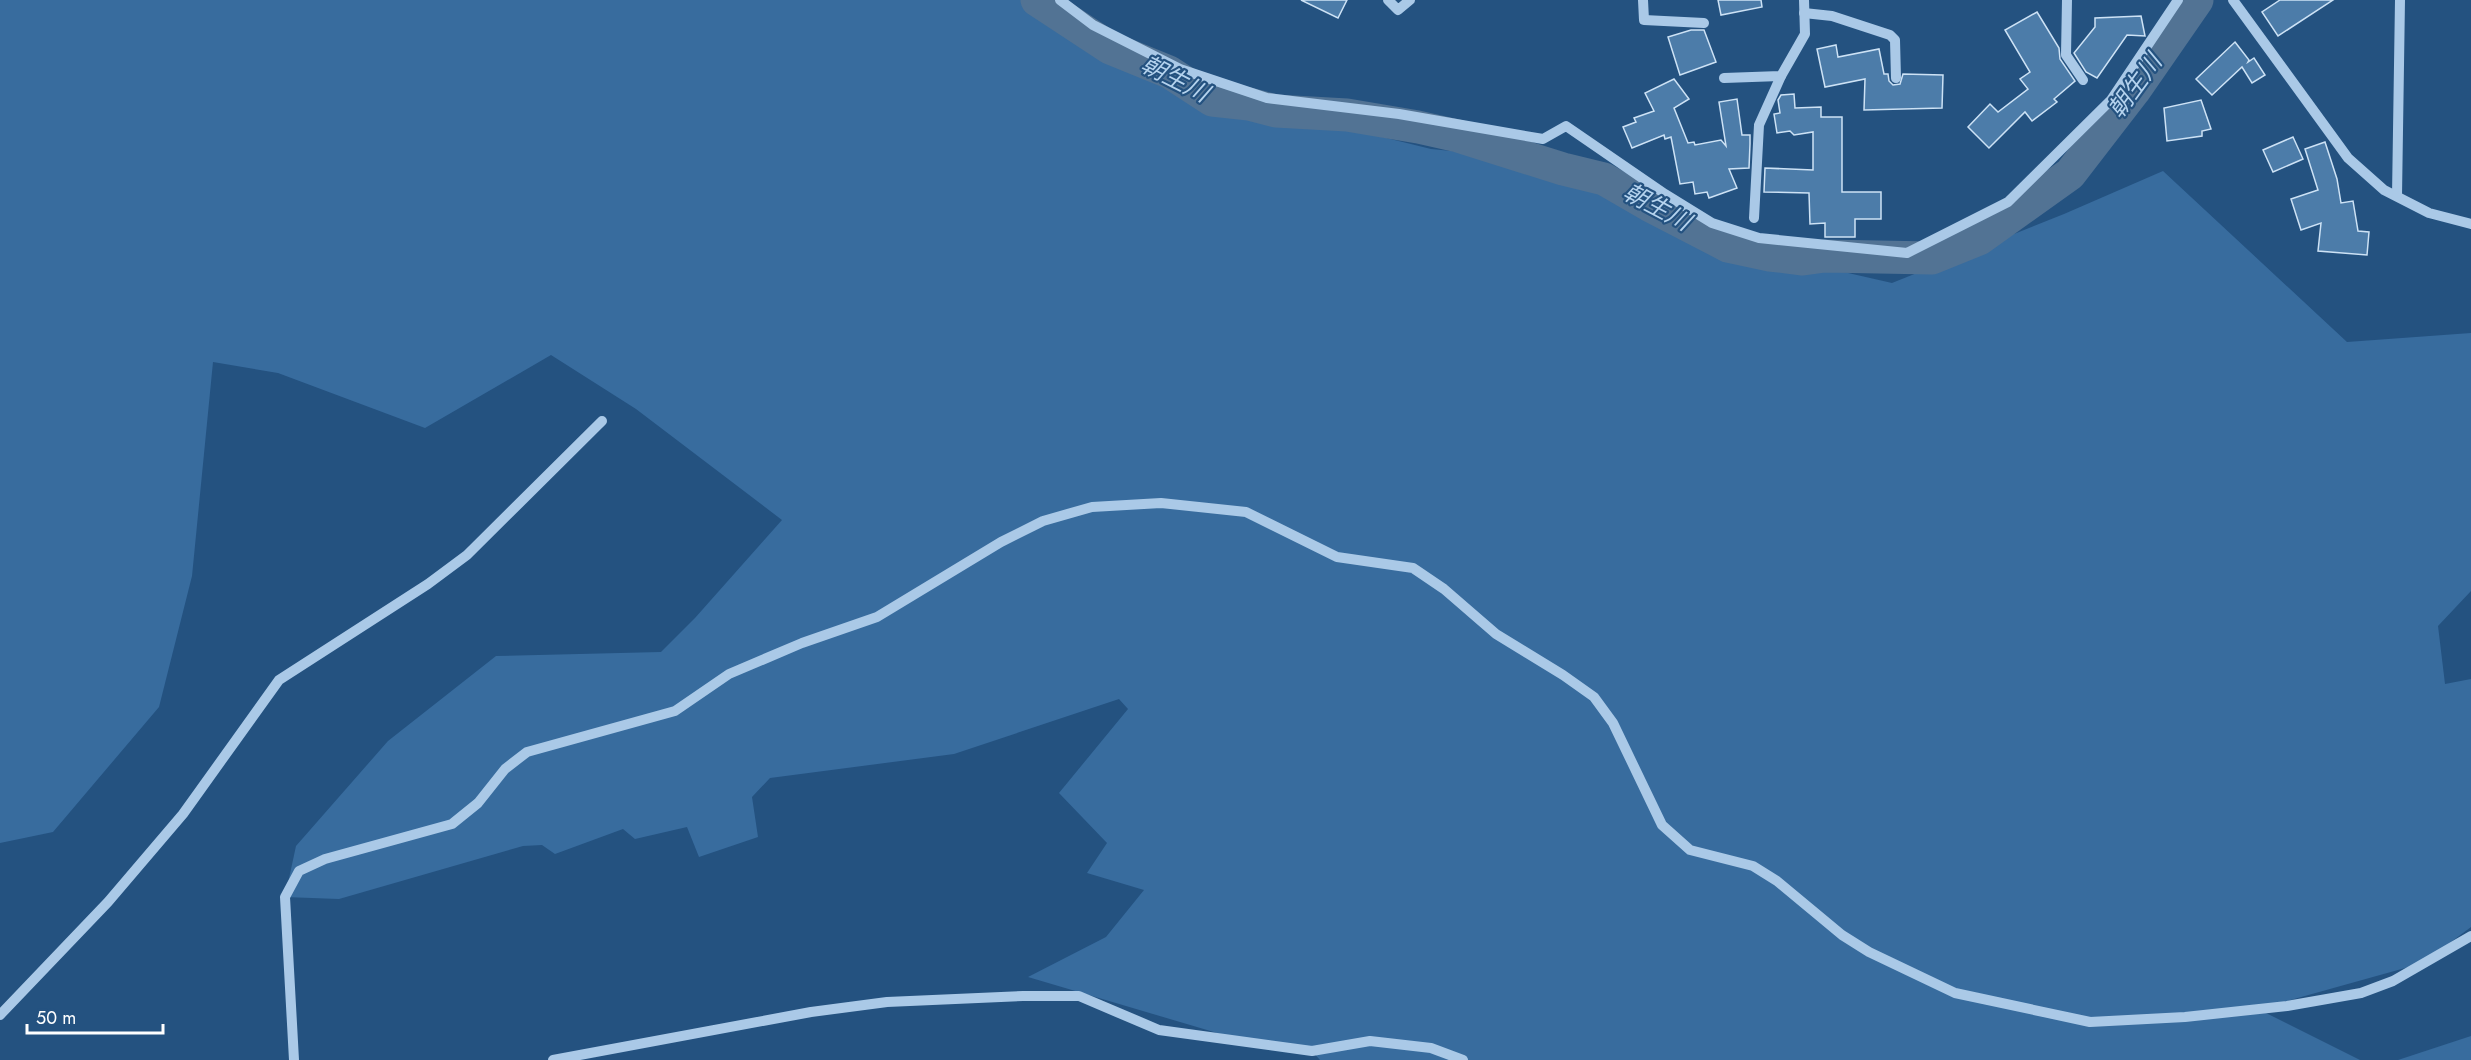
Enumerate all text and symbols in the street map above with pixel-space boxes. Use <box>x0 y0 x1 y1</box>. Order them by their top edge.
water label: 朝生川 <box>2099 44 2172 125</box>
water label: 朝生川 <box>1135 47 1218 112</box>
water label: 朝生川 <box>1617 174 1700 240</box>
scale bar <box>27 997 164 1035</box>
text: 50 m <box>36 1005 76 1031</box>

